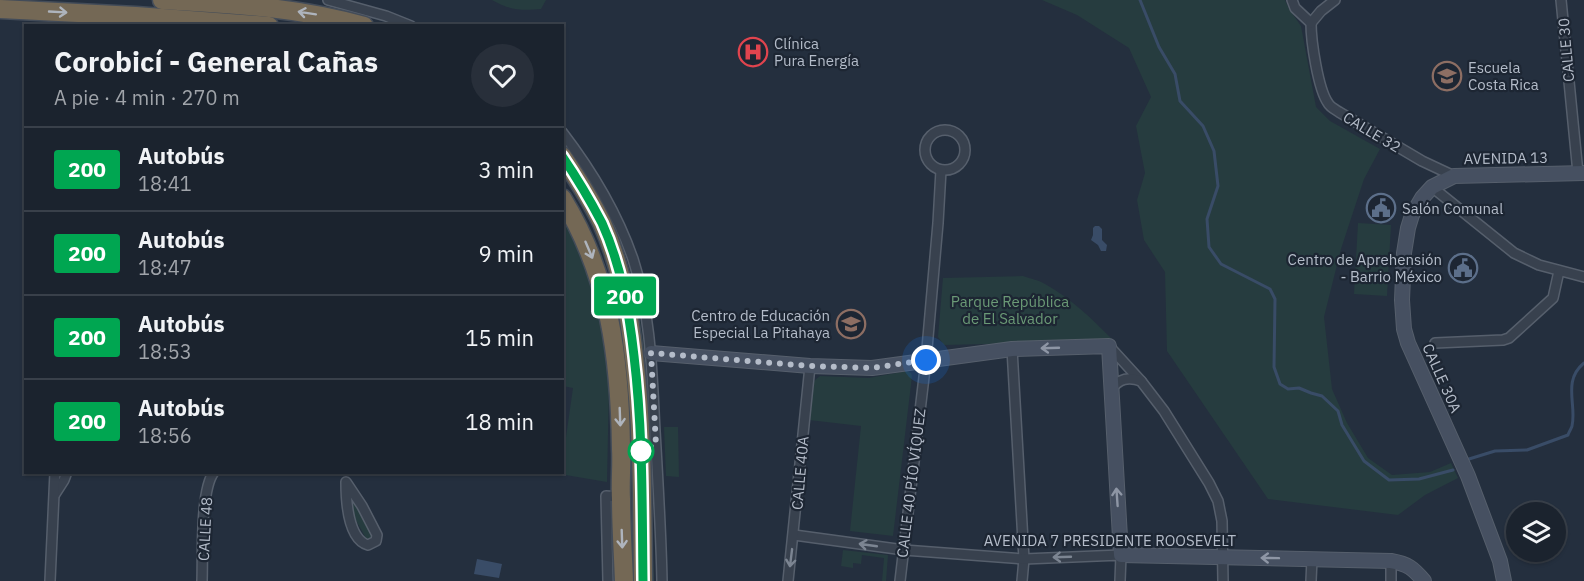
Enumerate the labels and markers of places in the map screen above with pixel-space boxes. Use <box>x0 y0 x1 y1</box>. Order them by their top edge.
place label: Clínica Pura Energía <box>774 34 859 70</box>
hospital icon: Clínica Pura Energía <box>737 36 769 68</box>
place label: Escuela Costa Rica <box>1468 58 1539 94</box>
school or university icon: Escuela Costa Rica <box>1431 60 1463 92</box>
public building icon: Salón Comunal <box>1365 192 1397 224</box>
place label: Salón Comunal <box>1402 199 1503 218</box>
place label: Centro de Aprehensión - Barrio México <box>1288 250 1442 286</box>
public building icon: Centro de Aprehensión - Barrio México <box>1447 252 1479 284</box>
place label: Centro de Educación Especial La Pitahaya <box>691 306 830 342</box>
school or university icon: Centro de Educación Especial La Pitahaya <box>835 308 867 340</box>
unlabelled marker <box>628 438 654 464</box>

